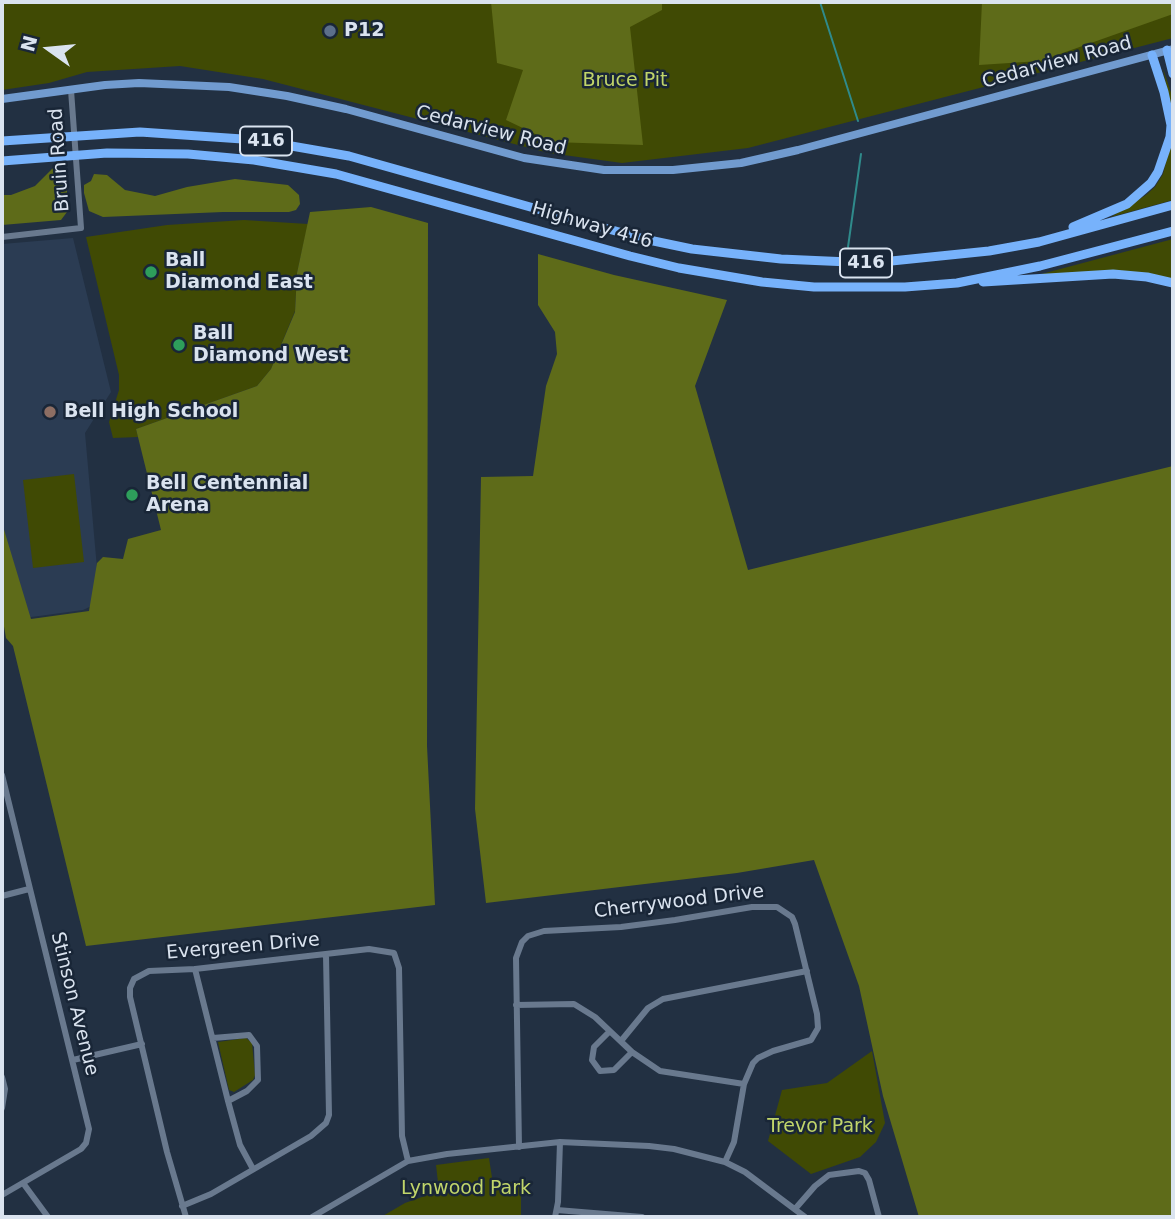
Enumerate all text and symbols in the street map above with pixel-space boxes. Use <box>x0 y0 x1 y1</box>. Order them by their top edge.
north arrow <box>14 14 84 84</box>
place label: P12 <box>344 20 384 42</box>
marker: P12 <box>322 23 338 39</box>
street label: Cedarview Road <box>980 32 1134 94</box>
text: N <box>16 33 41 54</box>
park label: Bruce Pit <box>583 70 667 92</box>
street label: Cedarview Road <box>414 101 568 161</box>
street label: Bruin Road <box>45 107 75 213</box>
road number: 416 <box>240 126 292 156</box>
street label: Highway 416 <box>529 198 655 254</box>
road number: 416 <box>840 248 892 278</box>
place label: Ball Diamond East <box>165 250 313 294</box>
marker: Ball Diamond East <box>143 264 159 280</box>
place label: Ball Diamond West <box>193 323 348 367</box>
marker: Ball Diamond West <box>171 337 187 353</box>
place label: Bell High School <box>64 401 238 423</box>
marker: Bell High School <box>42 404 58 420</box>
place label: Bell Centennial Arena <box>146 473 308 517</box>
marker: Bell Centennial Arena <box>124 487 140 503</box>
street label: Cherrywood Drive <box>593 880 765 924</box>
street label: Evergreen Drive <box>165 929 321 965</box>
street label: Stinson Avenue <box>45 930 103 1078</box>
park label: Trevor Park <box>767 1116 873 1138</box>
park label: Lynwood Park <box>401 1178 531 1200</box>

